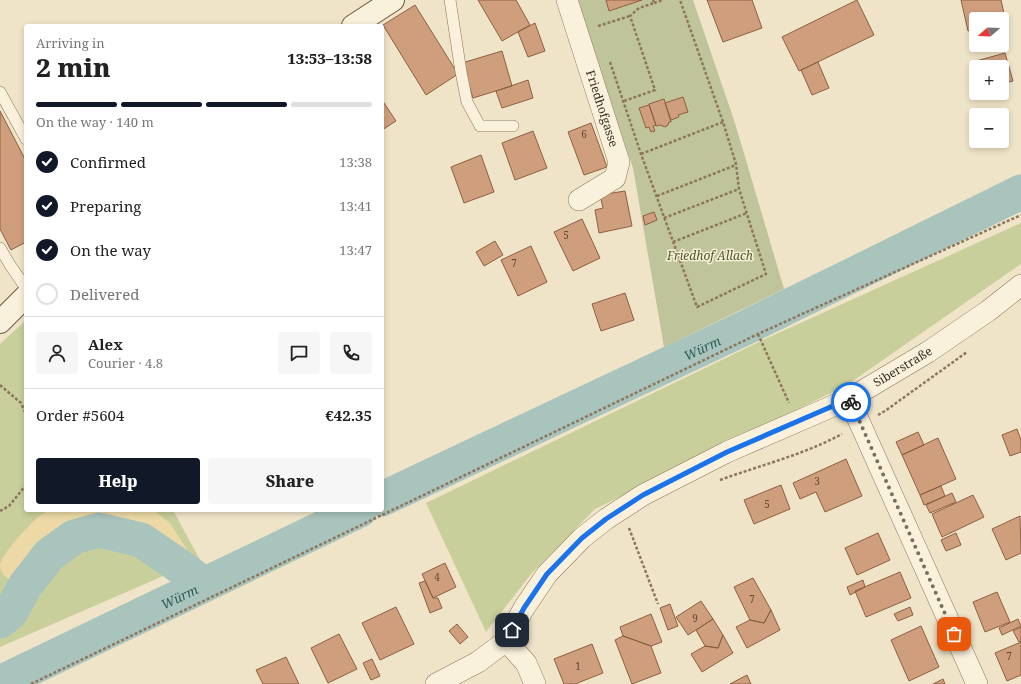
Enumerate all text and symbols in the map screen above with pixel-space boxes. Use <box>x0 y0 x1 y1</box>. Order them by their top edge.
north arrow <box>969 12 1009 52</box>
map controls <box>969 12 1009 148</box>
text: Arriving in <box>36 34 105 52</box>
text: 13:53–13:58 <box>287 48 372 68</box>
text: 2 min <box>36 49 111 85</box>
button: + <box>969 60 1009 100</box>
street label: Friedhofgasse <box>582 68 623 149</box>
button: − <box>969 108 1009 148</box>
text: On the way · 140 m <box>36 113 154 131</box>
house number: 6 <box>581 127 587 141</box>
icon: check <box>36 151 58 173</box>
text: Confirmed <box>70 152 146 172</box>
text: 13:38 <box>339 153 372 171</box>
icon: check <box>36 195 58 217</box>
text: Preparing <box>70 196 141 216</box>
text: 13:41 <box>339 197 372 215</box>
house number: 5 <box>563 228 569 242</box>
icon: check <box>36 239 58 261</box>
text: On the way <box>70 240 151 260</box>
text: 13:47 <box>339 241 372 259</box>
park label: Friedhof Allach <box>666 247 753 264</box>
house number: 7 <box>511 256 517 270</box>
text: Delivered <box>70 284 139 304</box>
water label: Würm <box>681 331 724 365</box>
button: person <box>36 332 78 374</box>
button: chat <box>278 332 320 374</box>
button: phone <box>330 332 372 374</box>
text: Alex <box>88 334 123 354</box>
street label: Siberstraße <box>870 343 936 391</box>
text: Courier · 4.8 <box>88 354 163 372</box>
courier <box>831 382 871 422</box>
icon: bike <box>840 391 862 413</box>
text: Order #5604 <box>36 405 124 425</box>
text: €42.35 <box>325 405 372 425</box>
button: Help <box>36 458 200 504</box>
button: Share <box>208 458 372 504</box>
house number: 3 <box>814 474 820 488</box>
house number: 5 <box>764 497 770 511</box>
house number: 4 <box>434 570 440 584</box>
water label: Würm <box>158 580 201 613</box>
house number: 7 <box>749 592 755 606</box>
house number: 9 <box>692 611 698 625</box>
pin <box>495 613 529 647</box>
pin <box>937 617 971 651</box>
icon: home <box>501 619 523 641</box>
icon: bag <box>943 623 965 645</box>
house number: 7 <box>1006 649 1012 663</box>
house number: 1 <box>575 659 581 673</box>

